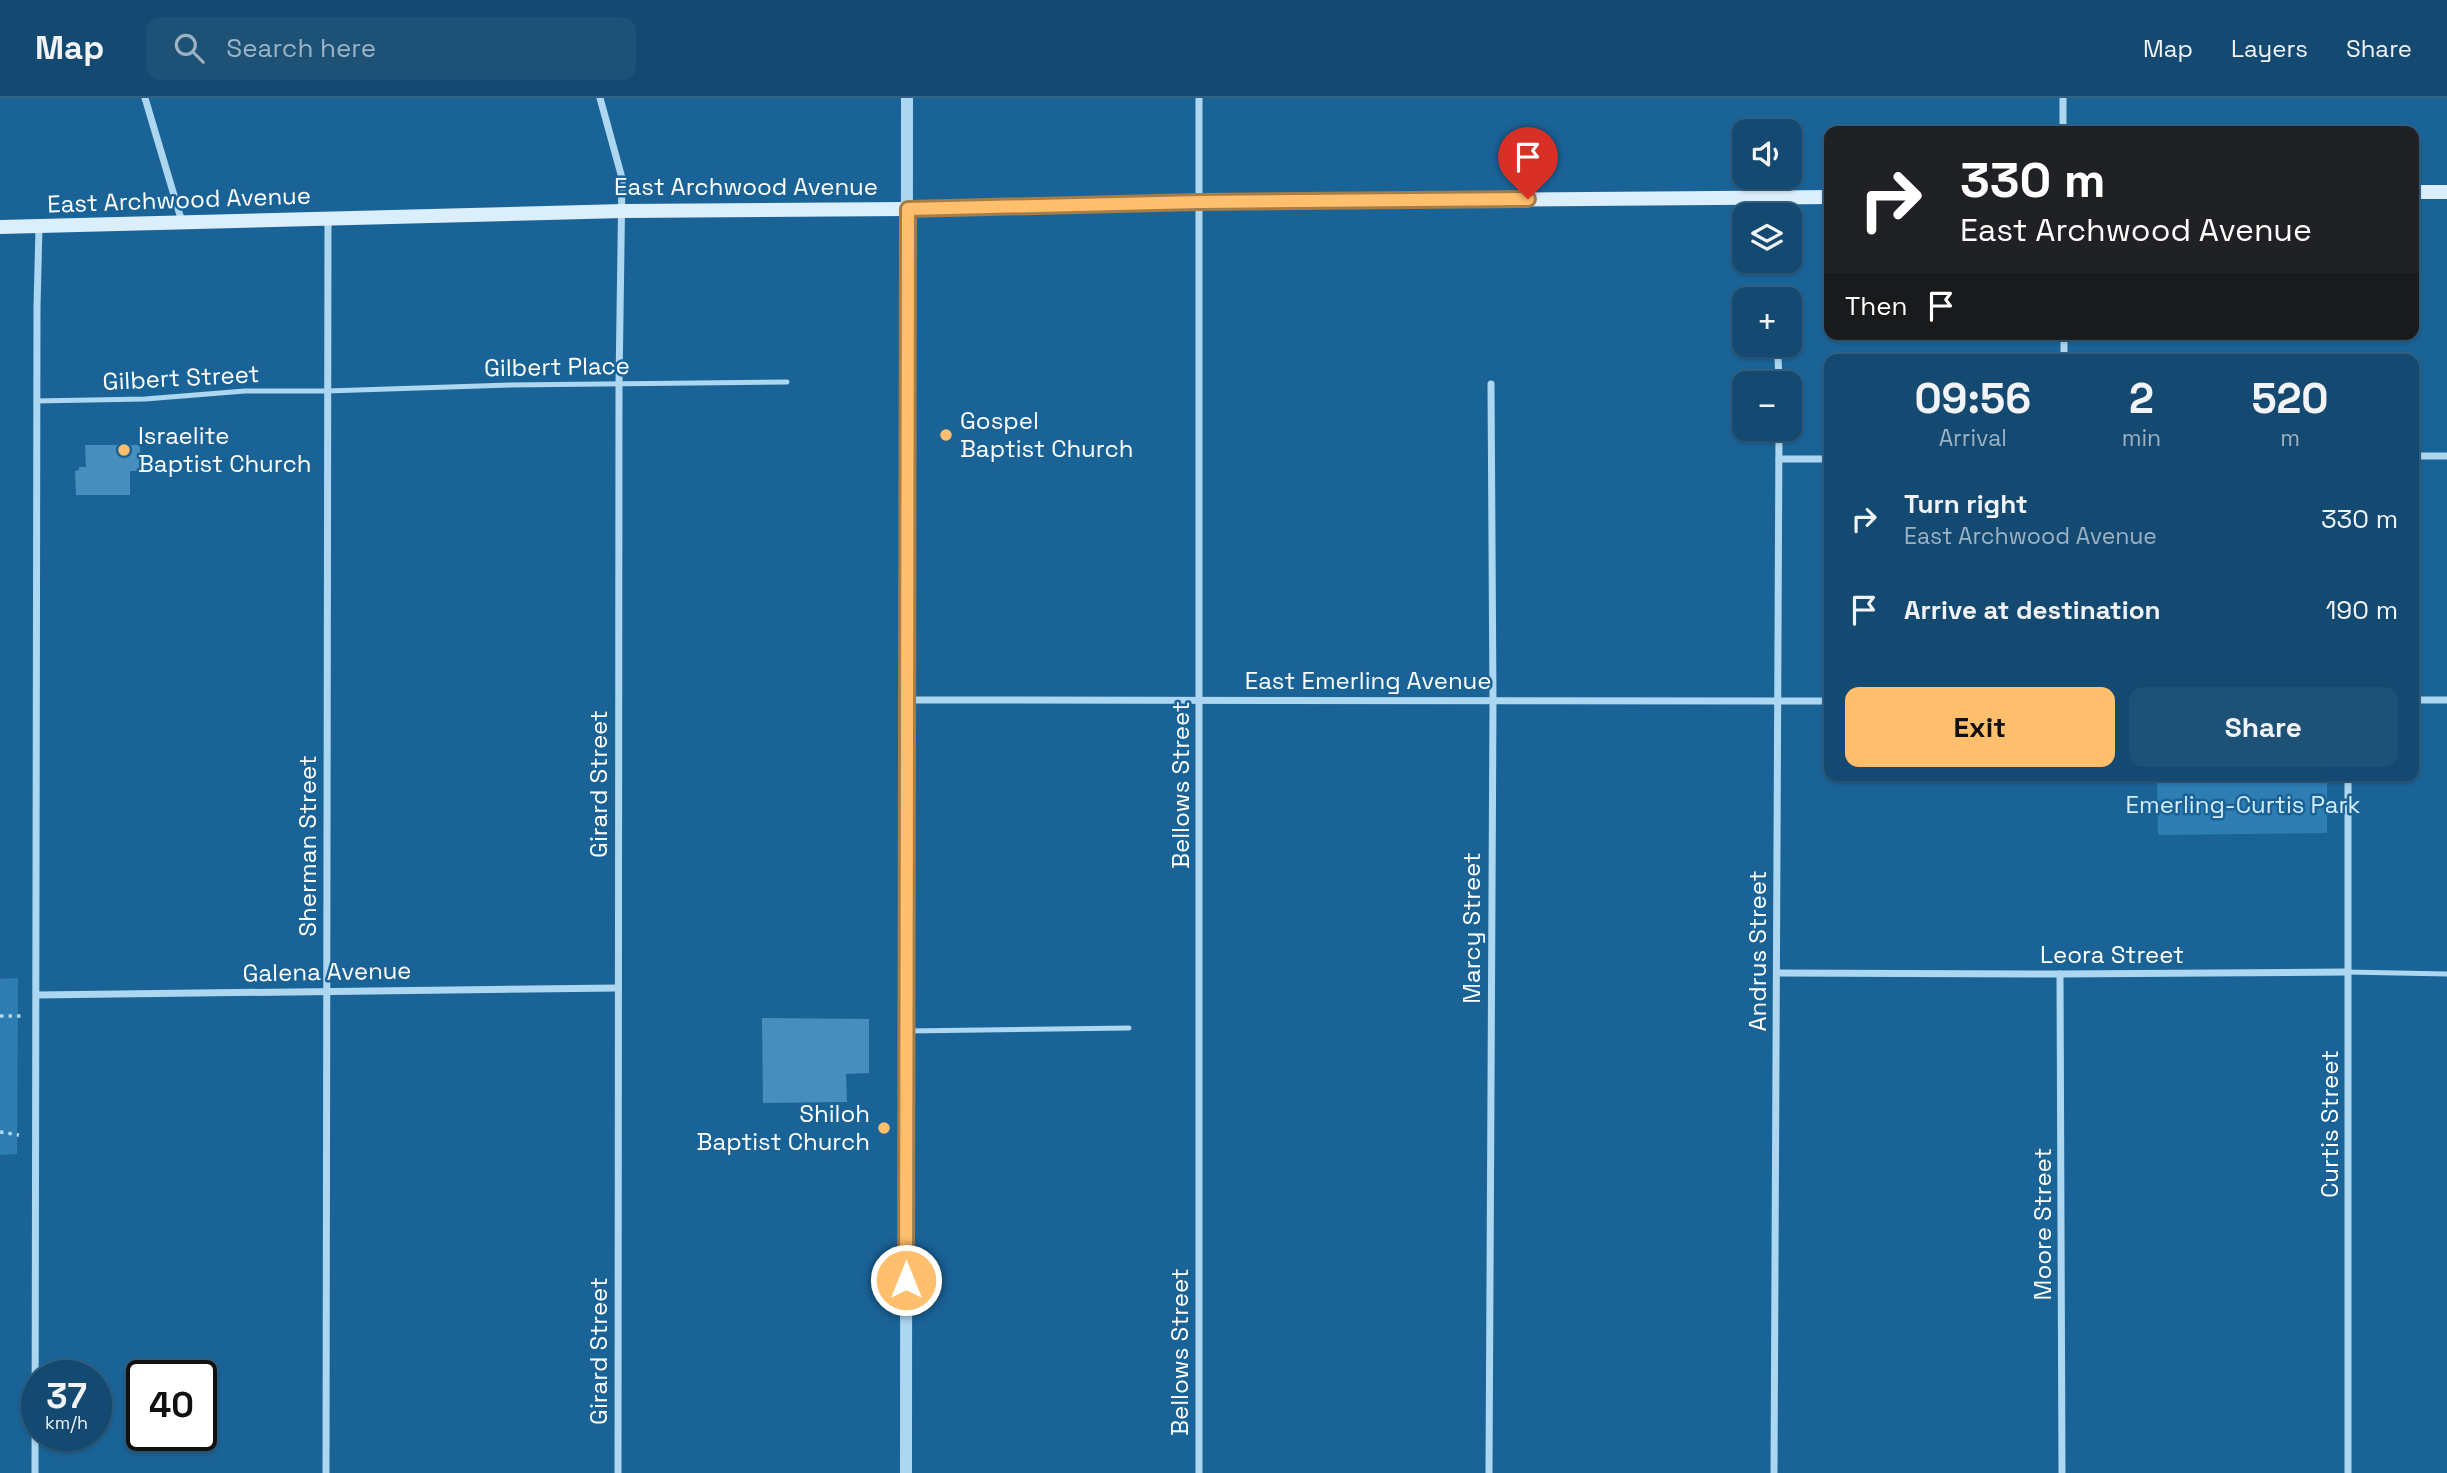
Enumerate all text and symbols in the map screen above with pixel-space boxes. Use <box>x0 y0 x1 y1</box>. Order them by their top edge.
search box <box>146 17 636 80</box>
text: Map <box>35 27 104 69</box>
icon: search <box>170 29 208 67</box>
text: Search here <box>226 31 376 65</box>
text: Map <box>2143 33 2193 64</box>
text: Layers <box>2231 33 2308 64</box>
text: Share <box>2346 33 2412 64</box>
map controls <box>1732 119 1802 441</box>
button: sound <box>1732 119 1802 189</box>
pin <box>1498 127 1558 199</box>
icon: arrive <box>1509 138 1547 176</box>
text: 330 m <box>1960 149 2106 211</box>
icon: right <box>1845 154 1936 245</box>
street label: East Archwood Avenue <box>614 171 878 202</box>
street label: East Archwood Avenue <box>47 179 311 220</box>
button: layers <box>1732 203 1802 273</box>
text: East Archwood Avenue <box>1960 210 2312 250</box>
button: + <box>1732 287 1802 357</box>
icon: arrive <box>1922 287 1960 325</box>
text: Then <box>1845 289 1908 323</box>
street label: Gilbert Place <box>484 350 630 383</box>
street label: Gilbert Street <box>102 358 260 397</box>
button: − <box>1732 371 1802 441</box>
text: 09:56 <box>1914 372 2031 425</box>
text: 2 <box>2129 372 2154 425</box>
text: 520 <box>2252 372 2329 425</box>
place label: Gospel Baptist Church <box>960 405 1133 464</box>
place label: Israelite Baptist Church <box>138 420 311 479</box>
text: Arrival <box>1939 423 2007 453</box>
text: min <box>2122 423 2161 453</box>
text: m <box>2280 423 2300 453</box>
marker: Gospel Baptist Church <box>938 427 954 443</box>
marker: Israelite Baptist Church <box>116 442 132 458</box>
text: Turn right <box>1904 487 2028 521</box>
icon: right <box>1845 500 1883 538</box>
text: 330 m <box>2321 502 2398 536</box>
text: East Archwood Avenue <box>1904 521 2157 551</box>
icon: arrive <box>1845 591 1883 629</box>
text: Arrive at destination <box>1904 593 2161 627</box>
text: 190 m <box>2326 593 2398 627</box>
street label: East Emerling Avenue <box>1245 665 1491 696</box>
button: Exit <box>1845 687 2115 767</box>
button: Share <box>2129 687 2398 767</box>
street label: Bellows Street <box>1165 701 1196 869</box>
street label: Girard Street <box>583 710 614 858</box>
street label: Sherman Street <box>292 755 323 937</box>
park label: Emerling-Curtis Park <box>2126 789 2361 820</box>
street label: Marcy Street <box>1456 852 1487 1004</box>
street label: Andrus Street <box>1742 870 1773 1032</box>
street label: Leora Street <box>2040 939 2184 970</box>
street label: Galena Avenue <box>242 955 412 988</box>
street label: Curtis Street <box>2314 1050 2345 1198</box>
place label: Shiloh Baptist Church <box>697 1098 870 1157</box>
marker: Shiloh Baptist Church <box>876 1120 892 1136</box>
street label: Moore Street <box>2027 1148 2058 1300</box>
position arrow <box>869 1243 943 1317</box>
street label: Bellows Street <box>1164 1268 1195 1436</box>
street label: Girard Street <box>583 1277 614 1425</box>
speed limit sign: 40 <box>126 1360 217 1451</box>
text: 37 <box>46 1374 87 1418</box>
text: km/h <box>45 1411 88 1434</box>

